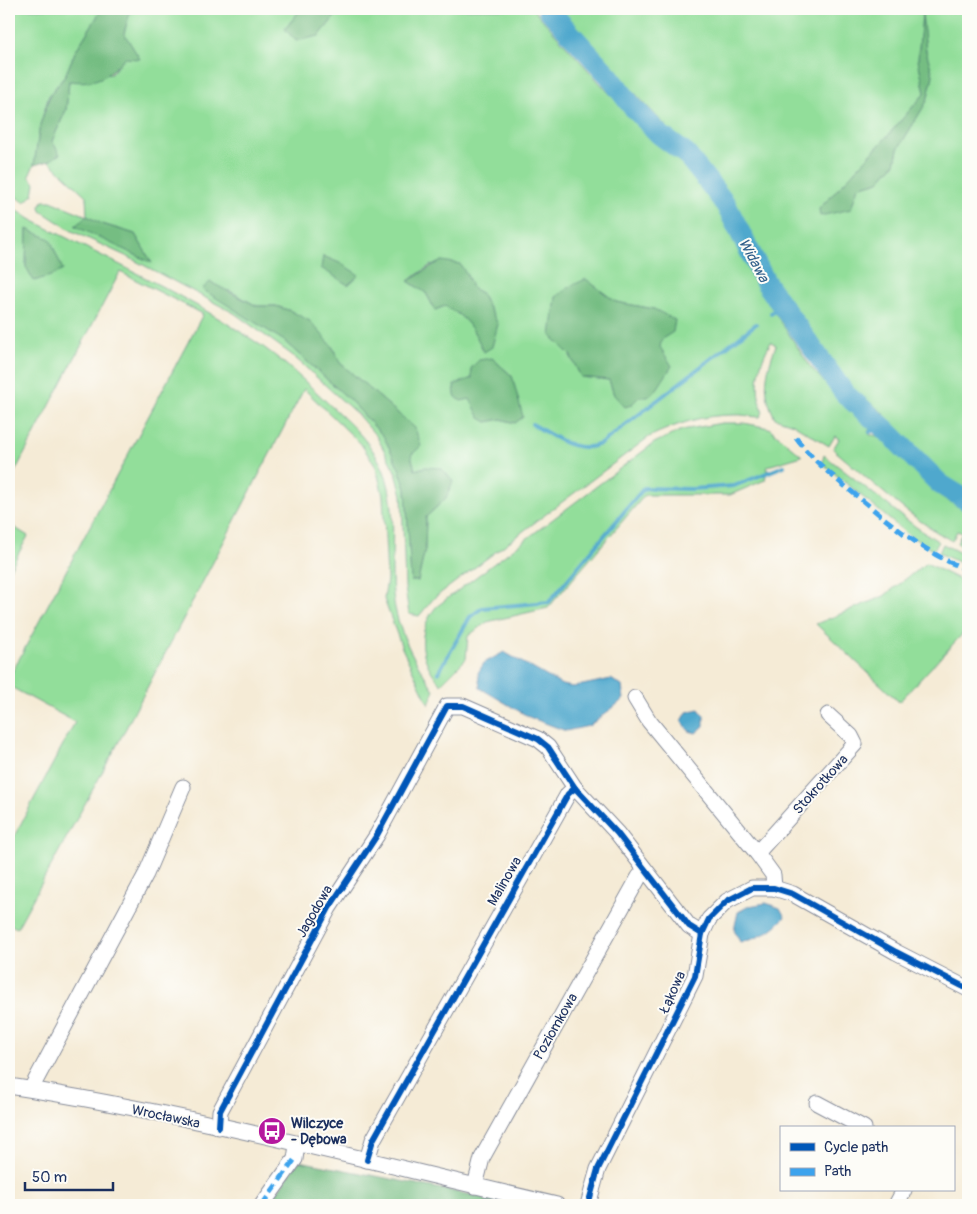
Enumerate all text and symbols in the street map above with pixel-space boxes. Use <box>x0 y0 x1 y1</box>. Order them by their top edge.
water label: Widawa <box>734 235 773 286</box>
street label: Stokrotkowa <box>789 751 852 818</box>
street label: Malinowa <box>484 854 525 909</box>
street label: Jagodowa <box>293 882 336 940</box>
street label: Łąkowa <box>655 968 689 1017</box>
street label: Poziomkowa <box>530 990 581 1062</box>
street label: Wrocławska <box>130 1101 202 1132</box>
place label: Wilczyce - Dębowa <box>291 1115 347 1148</box>
bus stop icon: Wilczyce - Dębowa <box>257 1116 287 1146</box>
legend <box>780 1126 954 1192</box>
text: Cycle path <box>824 1138 888 1157</box>
scale bar <box>25 1159 112 1191</box>
text: Path <box>824 1162 851 1181</box>
text: 50 m <box>32 1168 67 1187</box>

